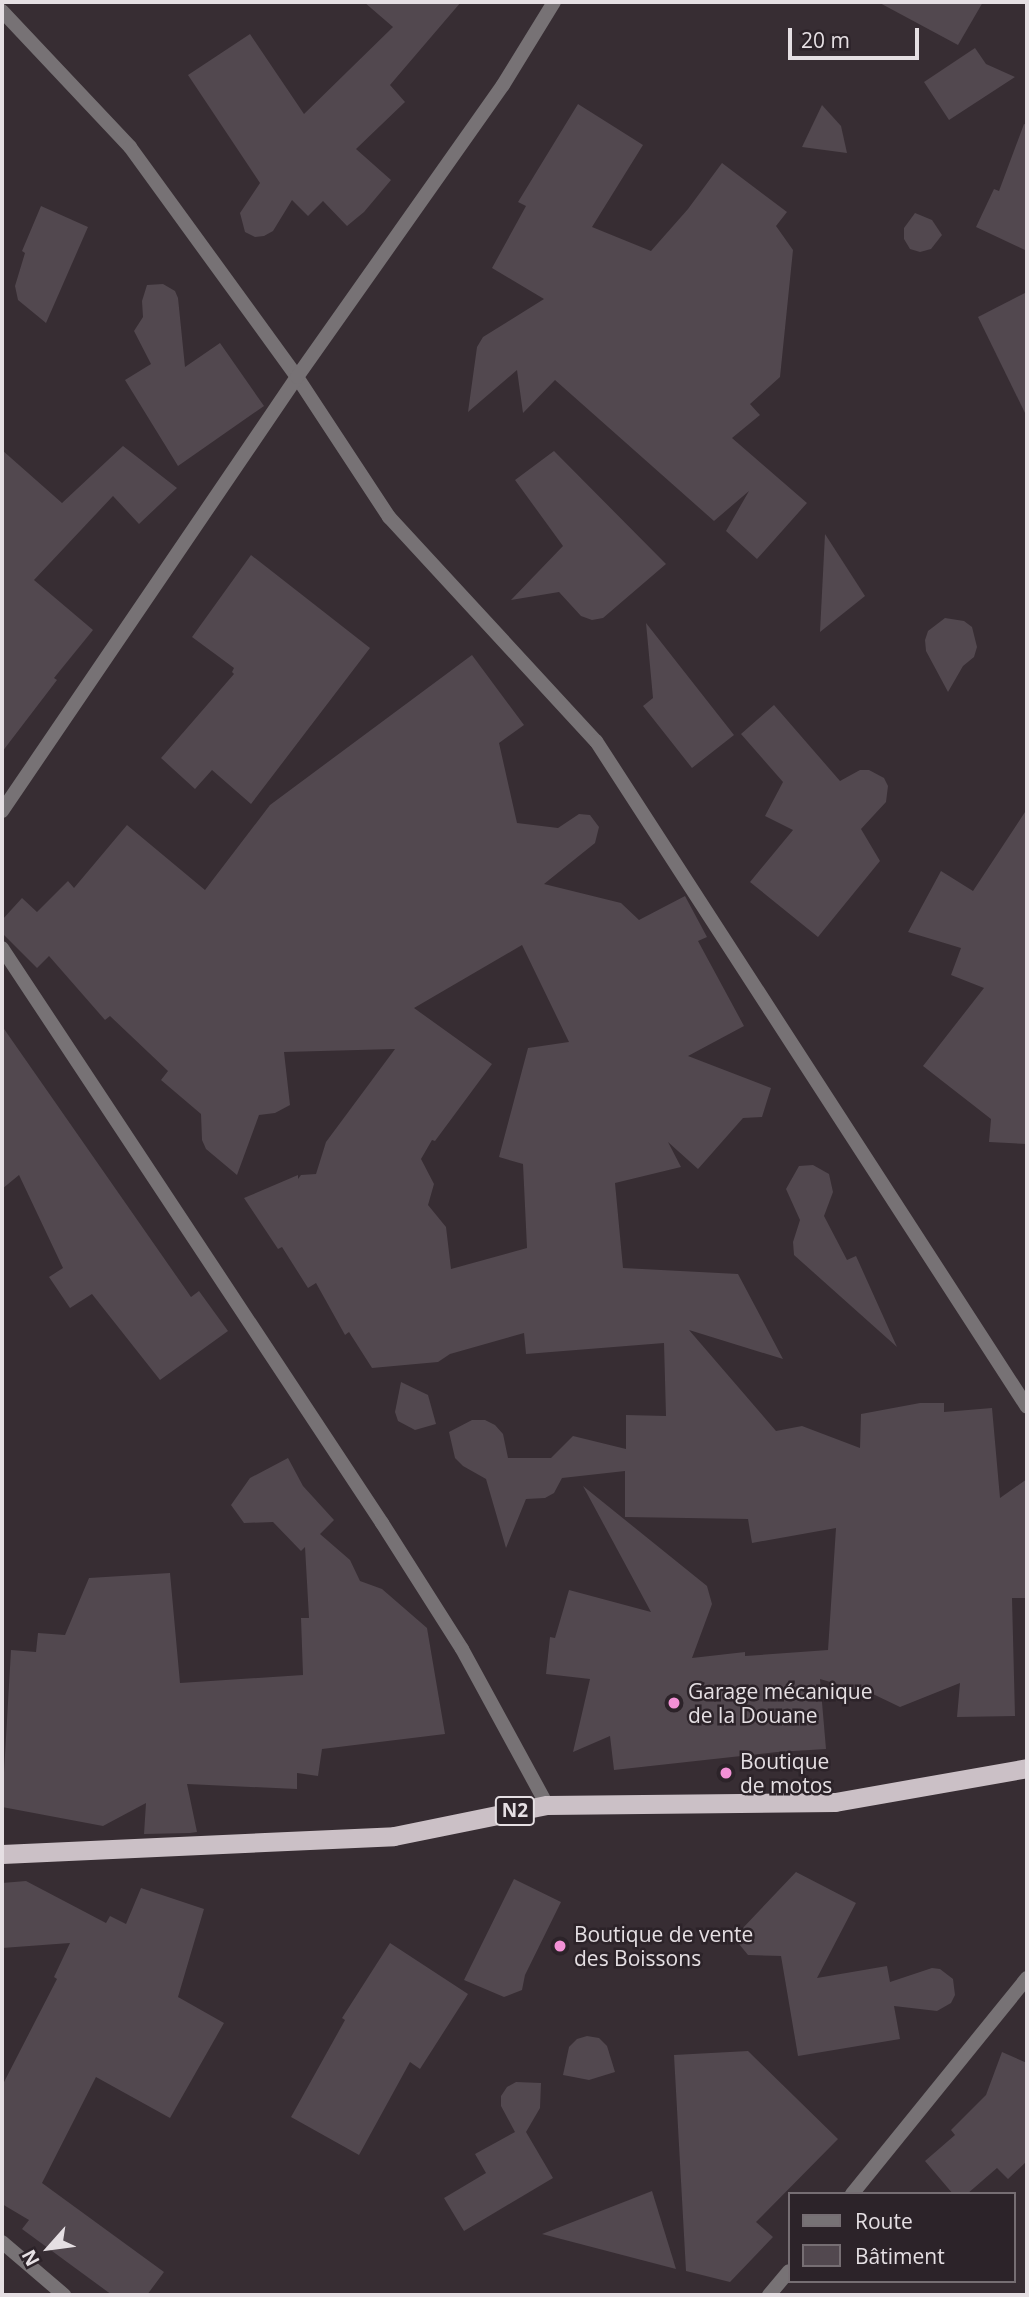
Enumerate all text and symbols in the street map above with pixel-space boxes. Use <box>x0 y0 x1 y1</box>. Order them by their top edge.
scale bar <box>791 14 922 58</box>
text: 20 m <box>801 26 850 54</box>
place label: Garage mécanique de la Douane <box>688 1678 872 1728</box>
marker: Garage mécanique de la Douane <box>666 1695 682 1711</box>
place label: Boutique de motos <box>740 1748 832 1798</box>
marker: Boutique de motos <box>718 1765 734 1781</box>
road number: N2 <box>494 1796 536 1826</box>
place label: Boutique de vente des Boissons <box>574 1921 753 1971</box>
marker: Boutique de vente des Boissons <box>552 1938 568 1954</box>
legend <box>788 2192 1015 2283</box>
text: Route <box>855 2207 913 2235</box>
north arrow <box>14 2213 84 2283</box>
text: Bâtiment <box>855 2242 945 2270</box>
text: N <box>15 2245 46 2271</box>

